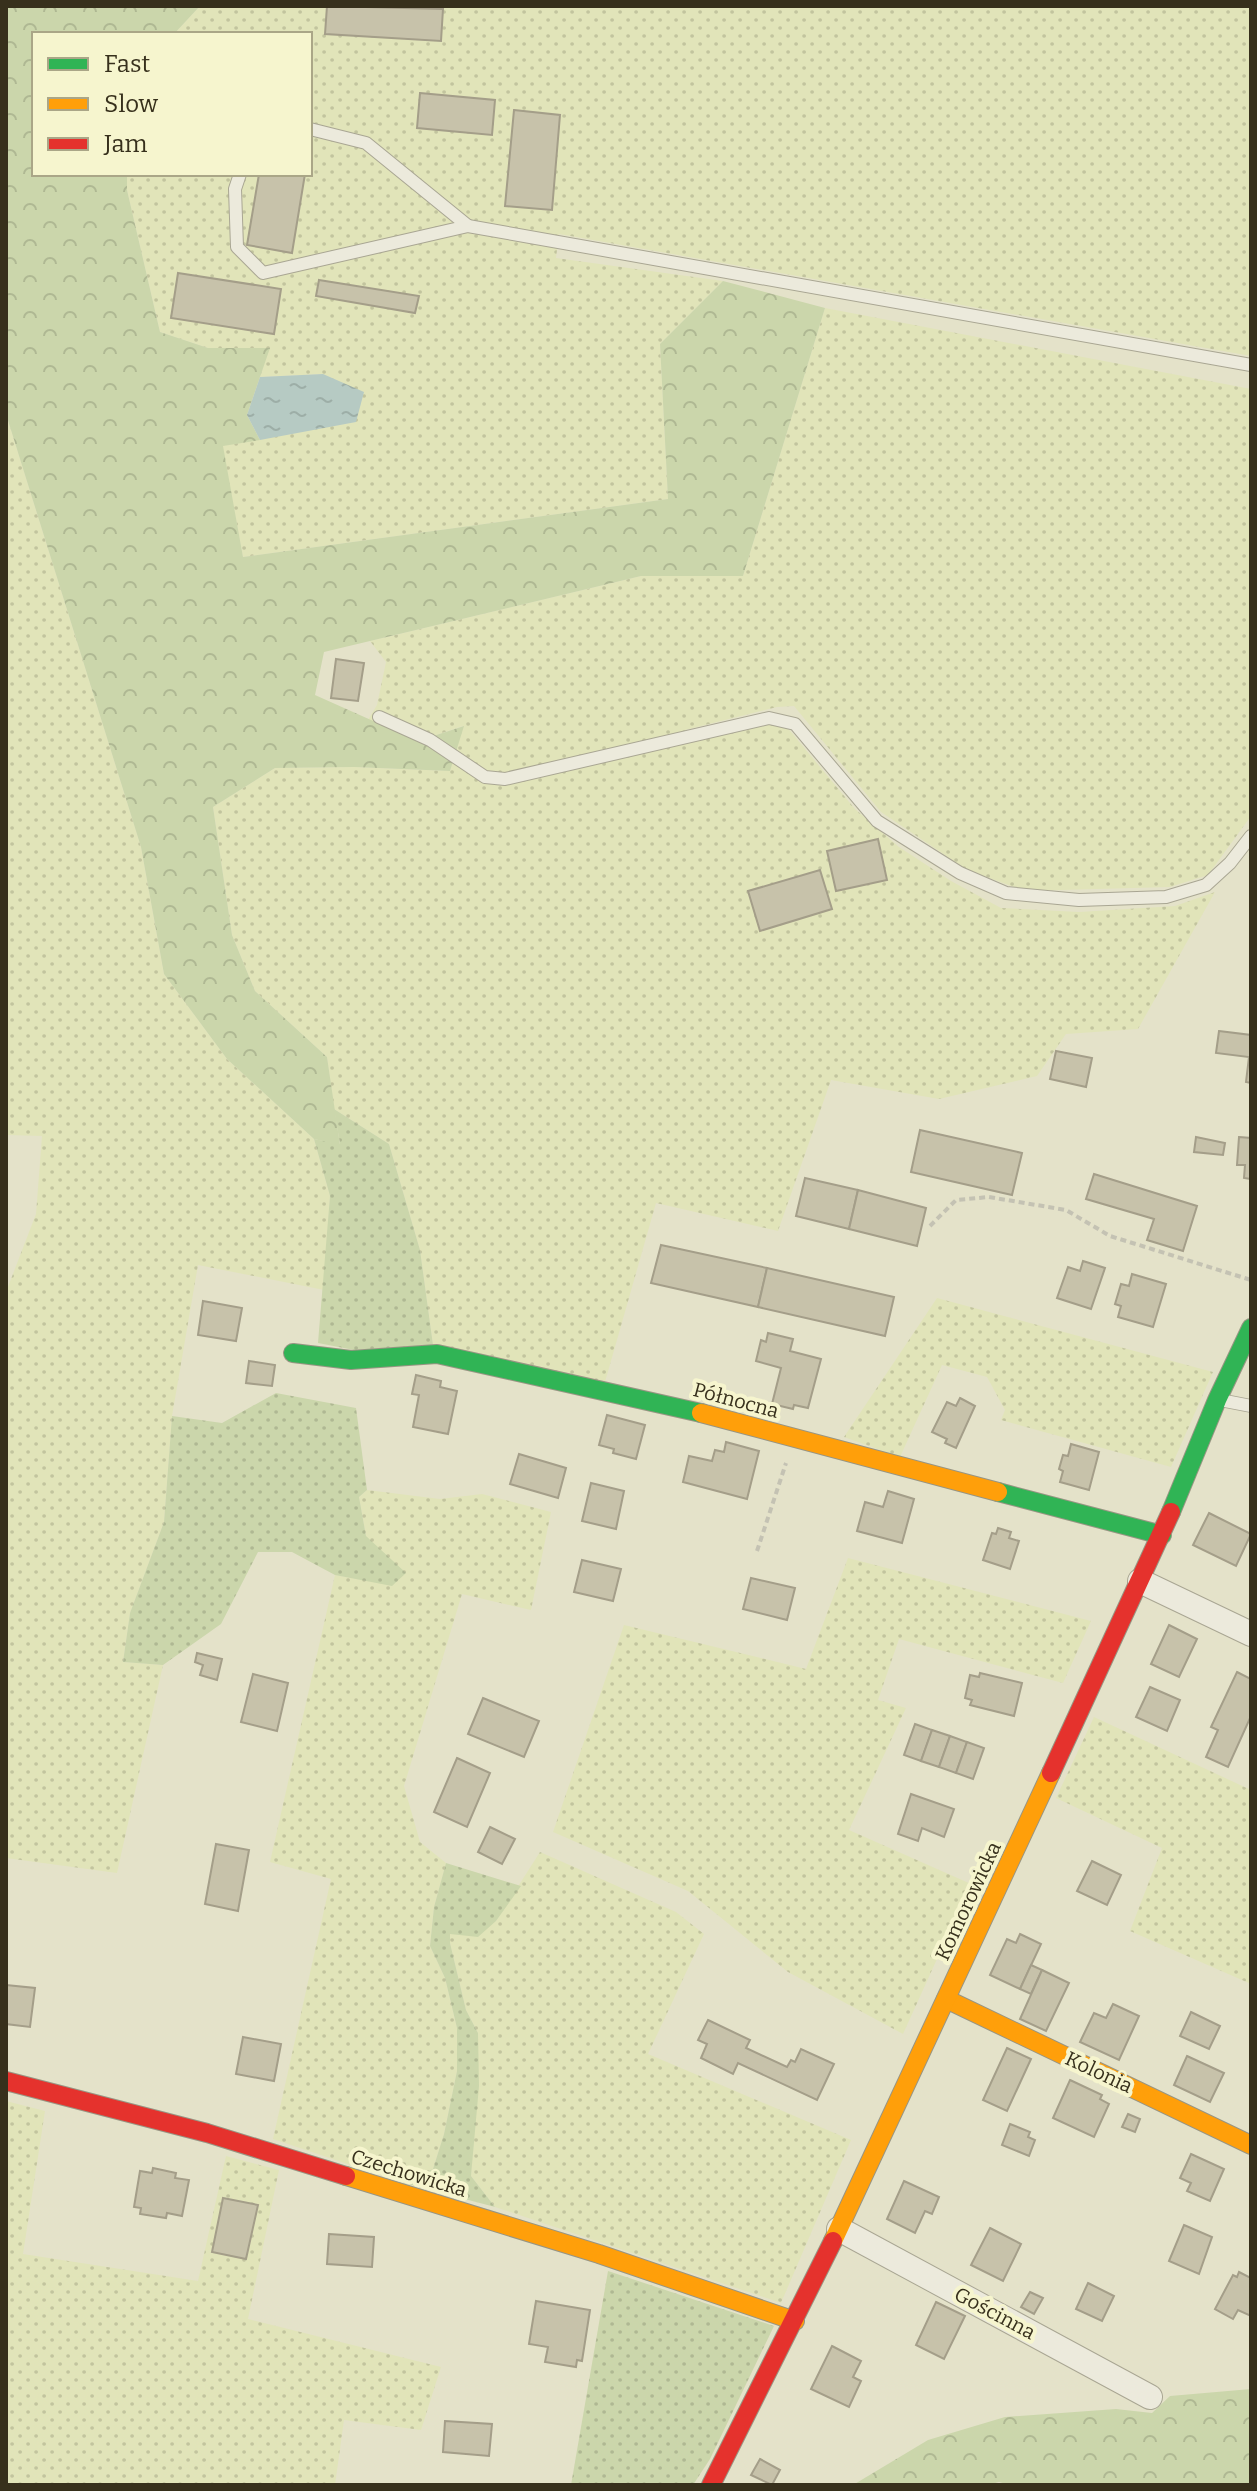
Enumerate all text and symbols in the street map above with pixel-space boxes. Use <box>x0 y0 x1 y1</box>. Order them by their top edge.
legend <box>32 32 312 176</box>
text: Fast <box>104 50 150 78</box>
text: Slow <box>104 90 159 118</box>
text: Jam <box>103 130 148 158</box>
street label: Północna <box>691 1377 781 1423</box>
street label: Komorowicka <box>930 1838 1006 1964</box>
street label: Kolonia <box>1062 2046 1136 2098</box>
street label: Czechowicka <box>348 2144 470 2202</box>
street label: Gościnna <box>950 2282 1040 2344</box>

